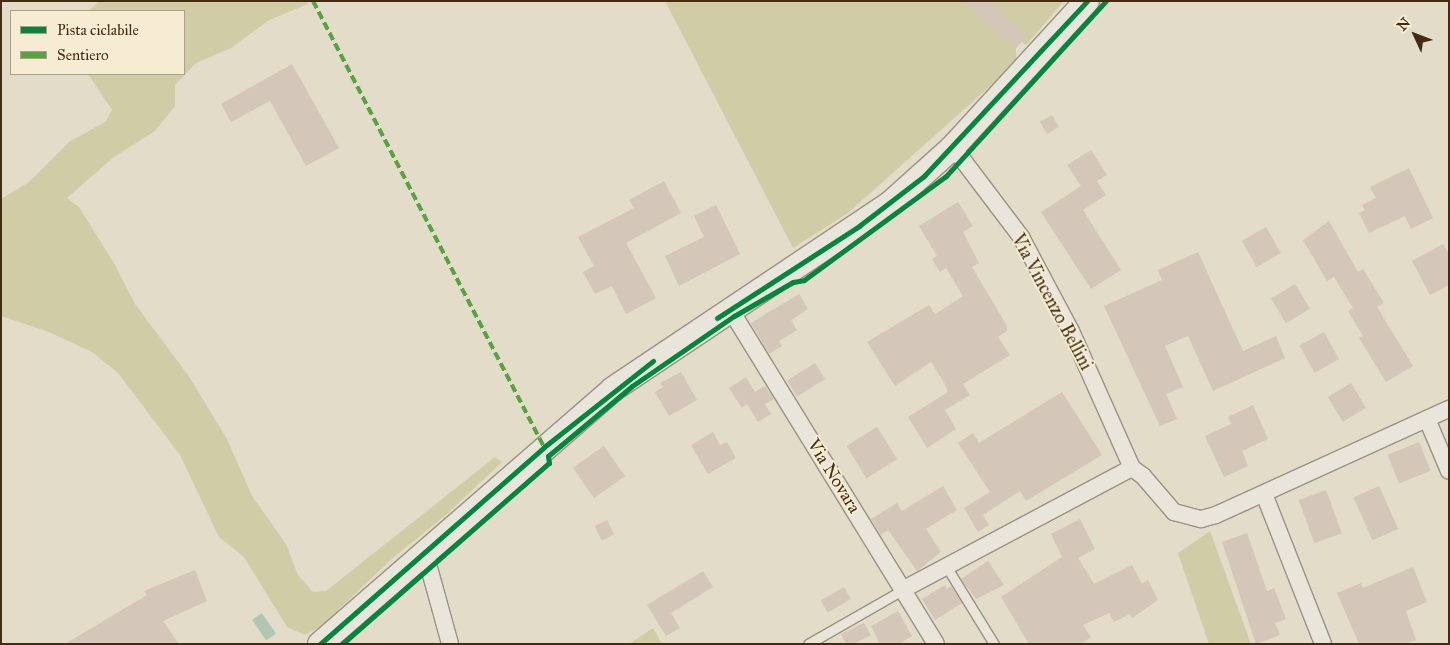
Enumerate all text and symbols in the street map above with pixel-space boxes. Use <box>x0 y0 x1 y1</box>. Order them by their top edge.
legend <box>10 10 185 75</box>
north arrow <box>1390 10 1440 60</box>
text: N <box>1393 14 1414 35</box>
text: Pista ciclabile <box>57 21 139 39</box>
text: Sentiero <box>57 46 109 64</box>
street label: Via Vincenzo Bellini <box>1007 230 1097 374</box>
street label: Via Novara <box>803 435 865 517</box>

